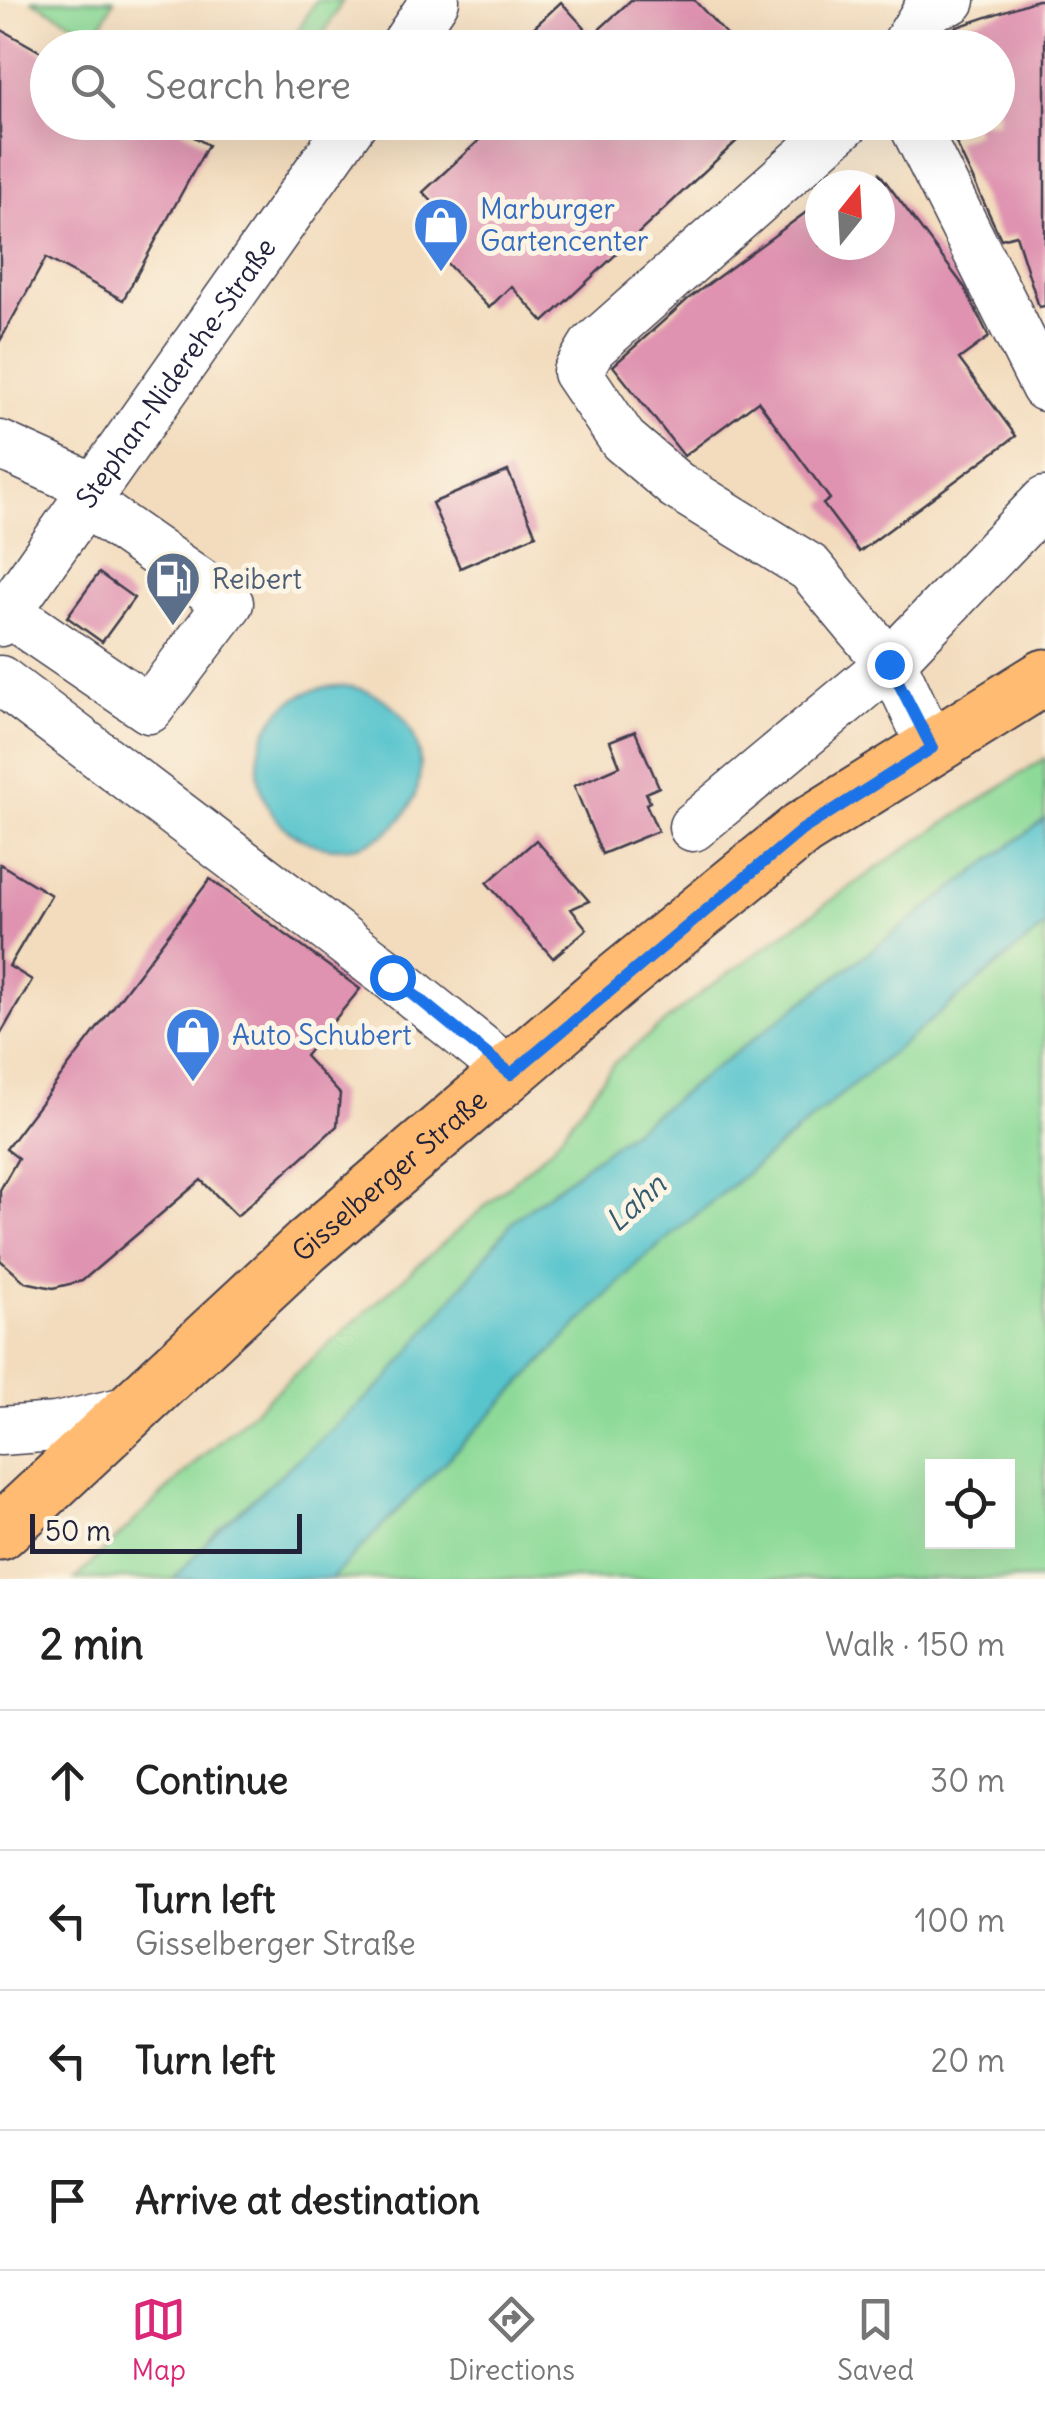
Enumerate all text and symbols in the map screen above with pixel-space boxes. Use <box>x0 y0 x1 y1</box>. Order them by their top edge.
search box <box>30 30 1015 140</box>
icon: search <box>65 58 120 113</box>
text: Search here <box>145 62 351 109</box>
north arrow <box>805 170 895 260</box>
place label: Marburger Gartencenter <box>480 191 649 259</box>
shop icon: Marburger Gartencenter <box>411 195 471 274</box>
street label: Stephan-Niderehe-Straße <box>68 231 284 515</box>
fuel station icon: Reibert <box>143 549 203 628</box>
place label: Reibert <box>212 561 302 597</box>
route end <box>867 642 913 688</box>
route start <box>370 955 416 1001</box>
shop icon: Auto Schubert <box>163 1005 223 1084</box>
place label: Auto Schubert <box>232 1017 412 1053</box>
street label: Gisselberger Straße <box>284 1082 494 1269</box>
water label: Lahn <box>597 1165 674 1239</box>
map controls <box>925 1459 1015 1549</box>
button: locate <box>925 1459 1015 1549</box>
scale bar <box>30 1509 302 1554</box>
text: 50 m <box>45 1513 111 1549</box>
text: 2 min <box>40 1618 144 1670</box>
text: Walk · 150 m <box>825 1624 1005 1665</box>
icon: ahead <box>40 1753 95 1808</box>
text: Continue <box>135 1757 288 1804</box>
text: 30 m <box>930 1760 1005 1801</box>
text: Turn left <box>135 1876 275 1923</box>
icon: left <box>40 1893 95 1948</box>
text: 100 m <box>915 1900 1005 1941</box>
text: Gisselberger Straße <box>135 1923 416 1964</box>
icon: left <box>40 2033 95 2088</box>
text: Turn left <box>135 2037 275 2084</box>
text: 20 m <box>931 2040 1005 2081</box>
icon: arrive <box>40 2173 95 2228</box>
text: Arrive at destination <box>135 2177 480 2224</box>
tab: Map <box>131 2292 186 2388</box>
tab: Directions <box>448 2292 575 2388</box>
tab: Saved <box>837 2292 914 2388</box>

